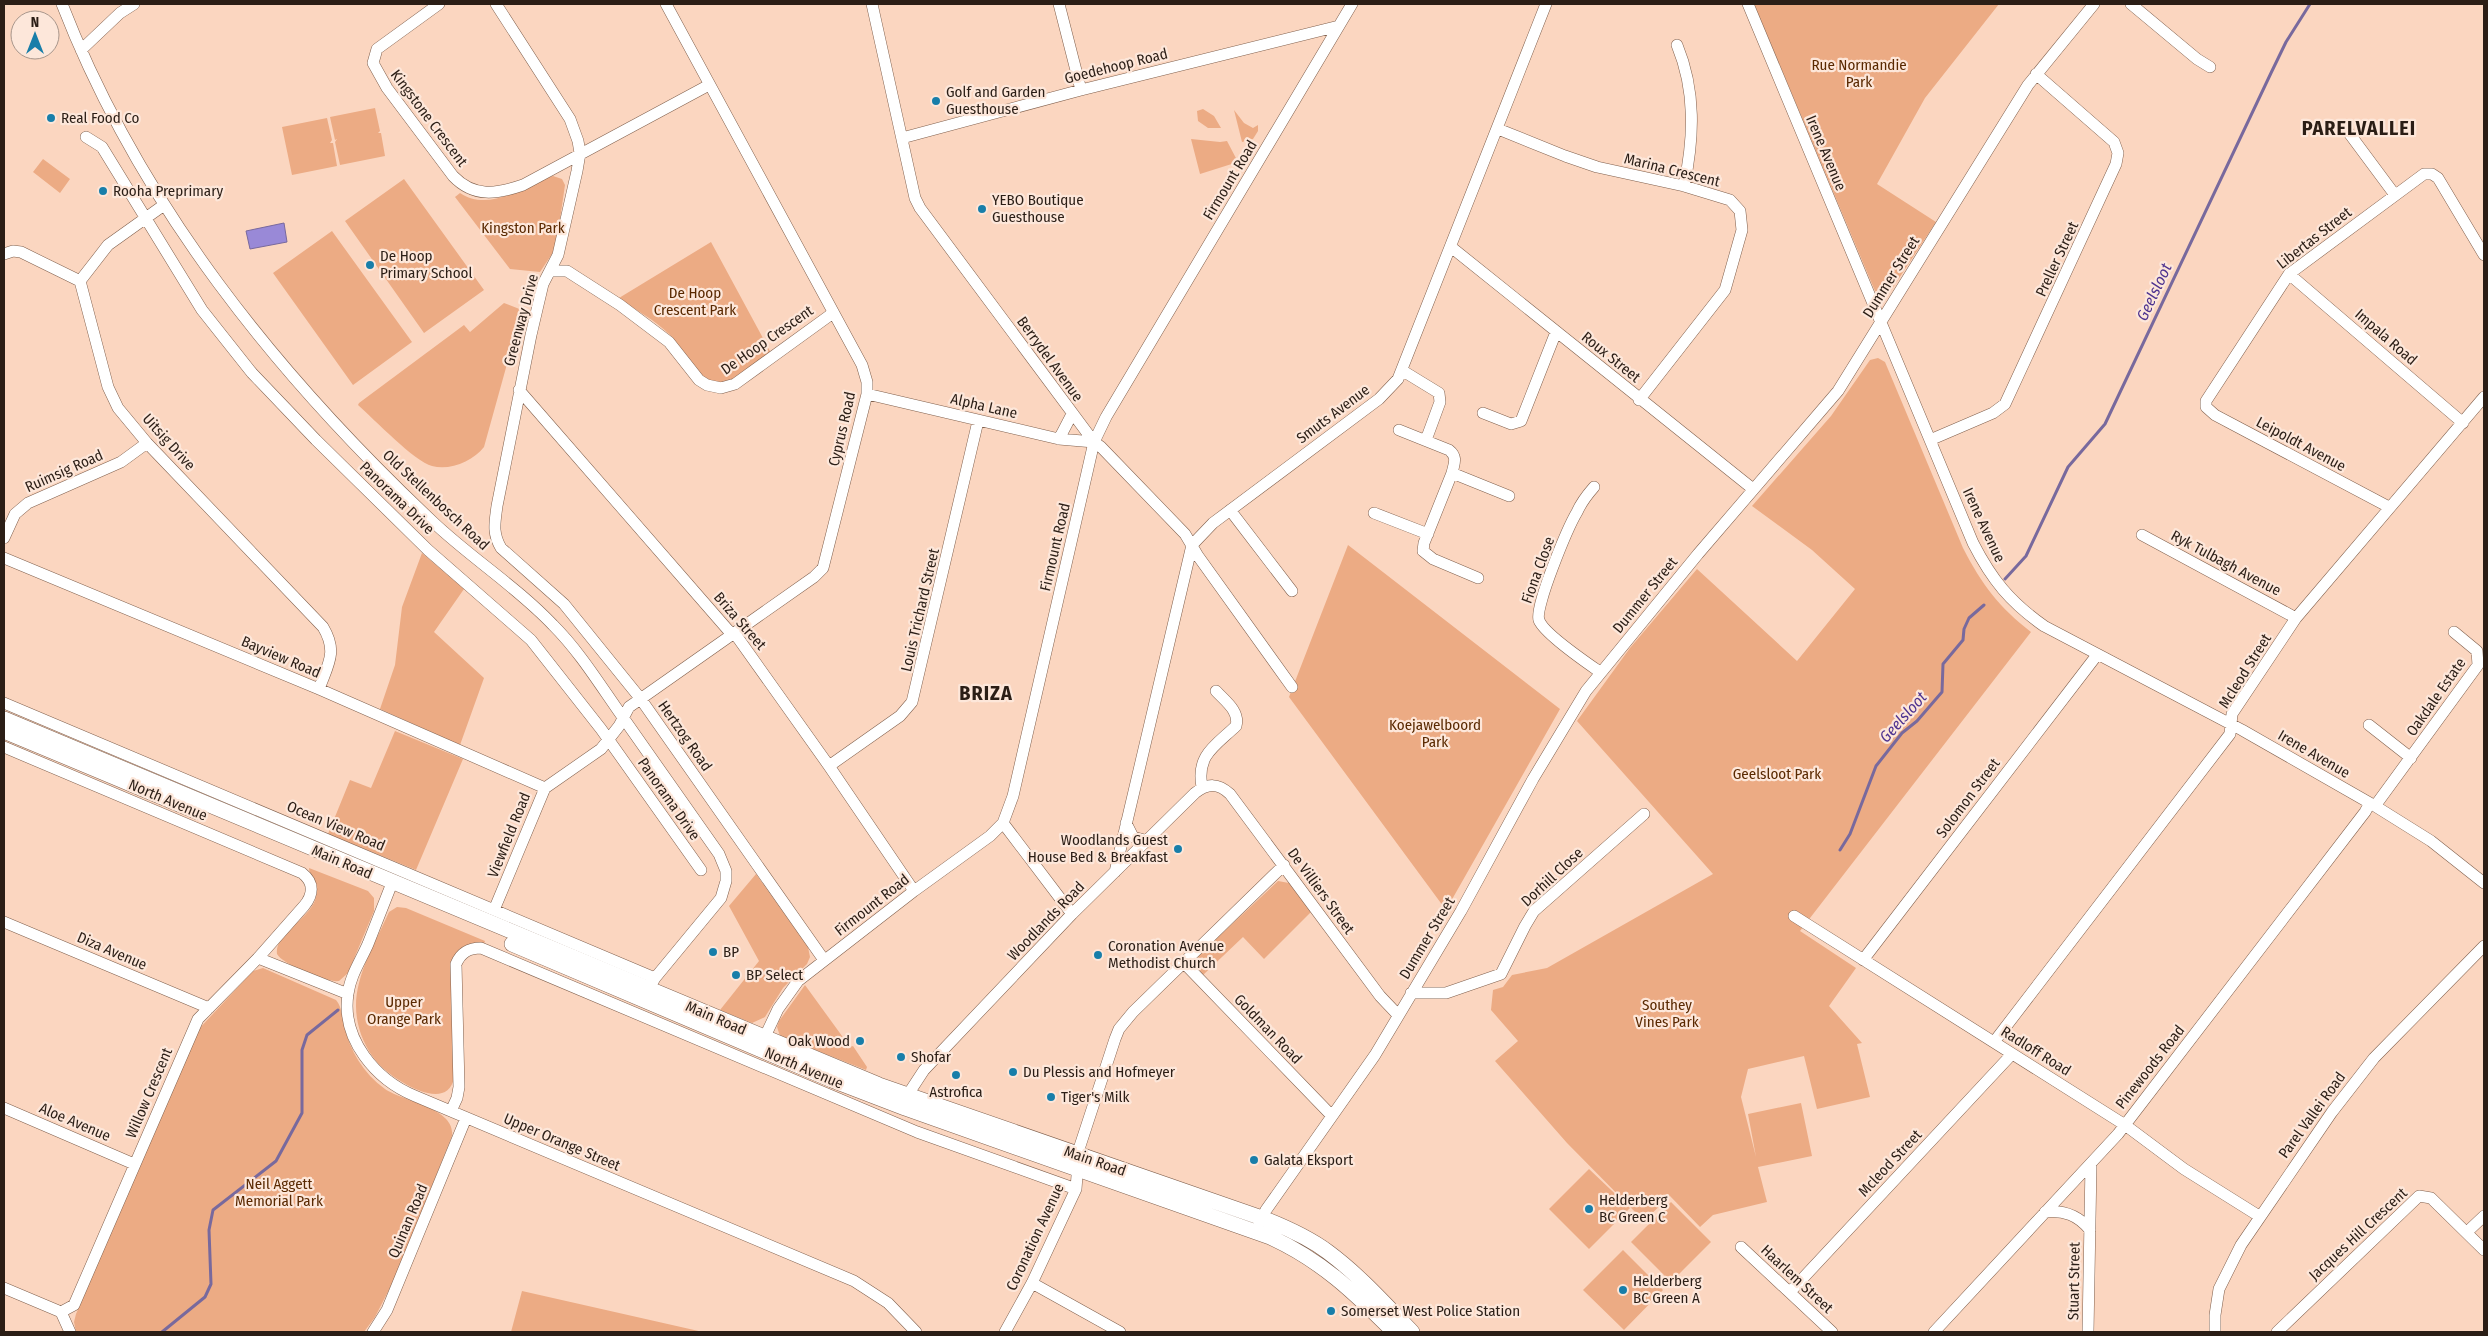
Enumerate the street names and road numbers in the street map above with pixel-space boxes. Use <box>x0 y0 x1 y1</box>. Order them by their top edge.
street label: Goedehoop Road <box>1063 44 1169 88</box>
street label: Kingstone Crescent <box>387 66 471 170</box>
street label: Irene Avenue <box>1802 113 1850 193</box>
street label: Firmount Road <box>1199 137 1261 223</box>
street label: Marina Crescent <box>1622 149 1722 191</box>
street label: Libertas Street <box>2273 203 2355 273</box>
street label: Preller Street <box>2032 219 2082 299</box>
street label: Dummer Street <box>1859 233 1923 321</box>
street label: Greenway Drive <box>500 272 542 368</box>
street label: De Hoop Crescent <box>717 301 817 378</box>
street label: Impala Road <box>2351 305 2421 369</box>
street label: Berrydel Avenue <box>1013 313 1087 405</box>
street label: Roux Street <box>1578 328 1644 386</box>
street label: Smuts Avenue <box>1293 381 1373 447</box>
street label: Cyprus Road <box>825 390 859 468</box>
street label: Alpha Lane <box>949 390 1019 422</box>
street label: Uitsig Drive <box>139 410 199 474</box>
street label: Leipoldt Avenue <box>2253 413 2349 475</box>
street label: Ruimsig Road <box>22 446 106 496</box>
street label: Old Stellenbosch Road <box>379 446 493 554</box>
street label: Panorama Drive <box>356 458 438 538</box>
street label: Irene Avenue <box>1959 485 2009 565</box>
street label: Firmount Road <box>1036 501 1074 593</box>
street label: Ryk Tulbagh Avenue <box>2168 526 2284 600</box>
street label: Fiona Close <box>1518 534 1558 606</box>
street label: Louis Trichard Street <box>897 546 943 674</box>
street label: Dummer Street <box>1609 553 1681 637</box>
street label: Briza Street <box>710 588 770 654</box>
street label: Mcleod Street <box>2215 630 2275 712</box>
street label: Bayview Road <box>239 632 323 682</box>
street label: Oakdale Estate <box>2402 655 2470 739</box>
street label: Hertzog Road <box>654 697 716 775</box>
street label: Irene Avenue <box>2275 726 2353 782</box>
street label: Panorama Drive <box>634 754 704 844</box>
street label: Solomon Street <box>1932 755 2004 841</box>
street label: North Avenue <box>126 775 210 825</box>
street label: Viewfield Road <box>484 790 534 880</box>
street label: Ocean View Road <box>284 797 388 855</box>
street label: Main Road <box>309 841 375 883</box>
street label: De Villiers Street <box>1284 844 1358 938</box>
street label: Dorhill Close <box>1517 844 1587 910</box>
street label: Firmount Road <box>831 870 913 940</box>
street label: Woodlands Road <box>1004 878 1088 964</box>
street label: Dummer Street <box>1395 894 1459 982</box>
street label: Diza Avenue <box>74 928 150 974</box>
street label: Goldman Road <box>1230 990 1306 1068</box>
street label: Main Road <box>683 997 749 1039</box>
street label: Pinewoods Road <box>2112 1021 2188 1113</box>
street label: Radloff Road <box>1998 1022 2074 1080</box>
street label: North Avenue <box>762 1043 846 1093</box>
street label: Willow Crescent <box>122 1045 176 1141</box>
street label: Parel Vallei Road <box>2275 1068 2349 1162</box>
street label: Aloe Avenue <box>37 1099 113 1145</box>
street label: Upper Orange Street <box>501 1109 623 1175</box>
street label: Mcleod Street <box>1855 1126 1926 1200</box>
street label: Main Road <box>1062 1142 1128 1180</box>
street label: Quinan Road <box>384 1181 432 1261</box>
street label: Coronation Avenue <box>1002 1181 1068 1293</box>
street label: Jacques Hill Crescent <box>2305 1184 2411 1284</box>
street label: Haarlem Street <box>1757 1241 1837 1317</box>
street label: Stuart Street <box>2064 1242 2084 1320</box>

